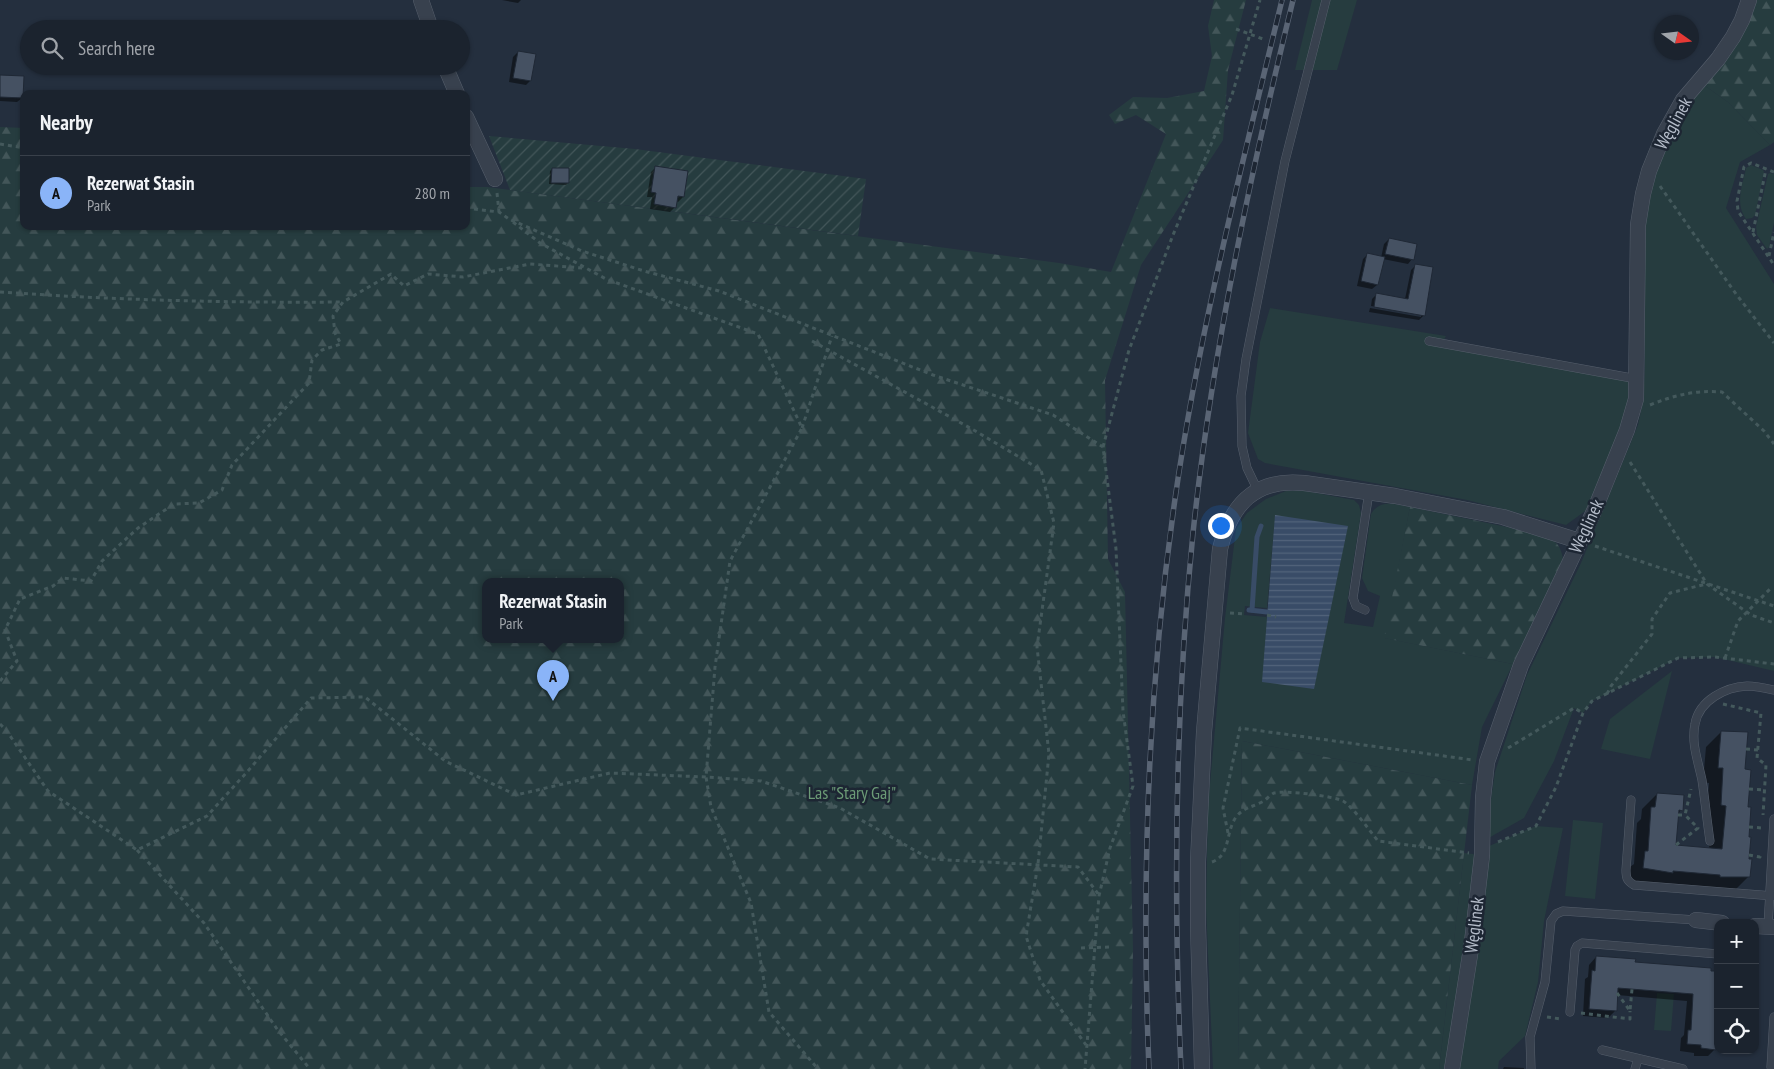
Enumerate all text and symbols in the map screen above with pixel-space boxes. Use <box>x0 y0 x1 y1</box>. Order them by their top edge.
north arrow <box>1654 15 1699 60</box>
search box <box>20 20 470 75</box>
icon: search <box>38 34 66 62</box>
text: Search here <box>78 36 155 60</box>
street label: Węglinek <box>1649 93 1697 153</box>
text: Nearby <box>40 109 93 136</box>
text: Rezerwat Stasin <box>87 171 195 195</box>
text: A <box>52 183 60 203</box>
text: 280 m <box>415 183 450 203</box>
text: Park <box>87 195 111 215</box>
street label: Węglinek <box>1564 495 1608 557</box>
your location <box>1208 513 1234 539</box>
popup <box>482 578 624 643</box>
text: Rezerwat Stasin <box>499 589 607 613</box>
text: Park <box>499 613 523 633</box>
pin: A <box>537 660 569 701</box>
park label: Las "Stary Gaj" <box>808 781 896 804</box>
street label: Węglinek <box>1459 895 1489 955</box>
map controls <box>1714 919 1759 1054</box>
button: + <box>1714 919 1759 964</box>
button: − <box>1714 964 1759 1009</box>
button: locate <box>1714 1009 1759 1054</box>

